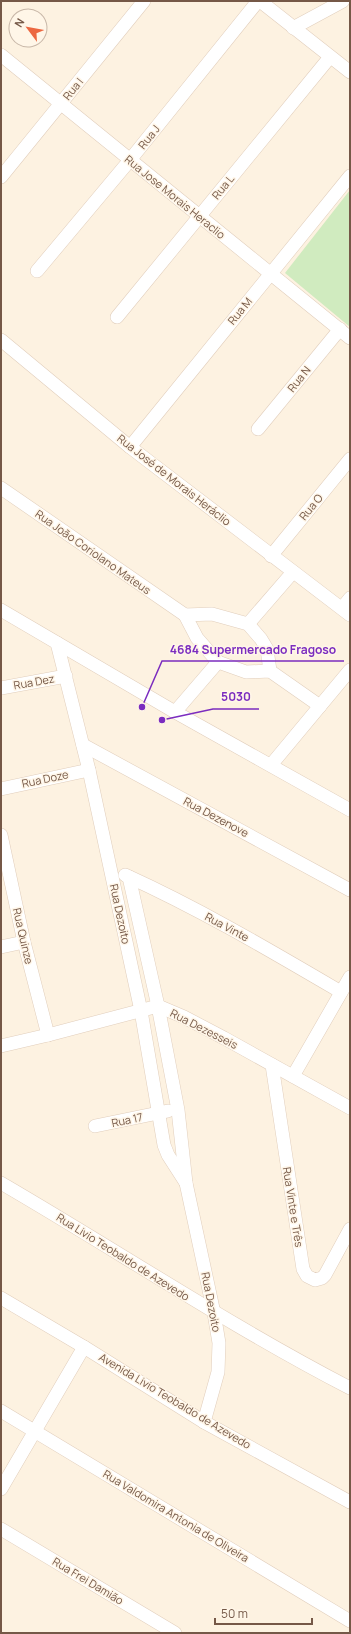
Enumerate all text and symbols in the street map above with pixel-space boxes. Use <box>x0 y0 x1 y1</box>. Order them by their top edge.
north arrow <box>8 8 48 48</box>
text: N <box>11 15 28 30</box>
street label: Rua I <box>59 75 86 103</box>
street label: Rua J <box>134 122 163 152</box>
street label: Rua Jose Morais Heraclio <box>122 151 229 242</box>
street label: Rua L <box>208 171 237 202</box>
street label: Rua M <box>224 294 255 327</box>
street label: Rua N <box>284 363 314 395</box>
street label: Rua José de Morais Heráclio <box>114 430 235 529</box>
street label: Rua O <box>295 490 326 523</box>
street label: Rua João Coriolano Mateus <box>33 506 154 597</box>
callout: 4684 Supermercado Fragoso <box>162 637 344 661</box>
text: 4684 Supermercado Fragoso <box>170 641 336 658</box>
street label: Rua Dez <box>12 670 56 692</box>
callout: 5030 <box>213 685 259 709</box>
text: 5030 <box>221 688 251 705</box>
street label: Rua Doze <box>20 766 70 791</box>
street label: Rua Dezenove <box>181 793 252 840</box>
street label: Rua Dezoito <box>107 883 134 946</box>
street label: Rua Quinze <box>10 906 37 966</box>
street label: Rua Vinte <box>203 909 252 945</box>
street label: Rua Dezesseis <box>168 1005 241 1052</box>
street label: Rua 17 <box>110 1109 144 1130</box>
street label: Rua Vinte e Três <box>280 1166 307 1248</box>
street label: Rua Livio Teobaldo de Azevedo <box>54 1209 193 1304</box>
street label: Rua Dezoito <box>198 1271 225 1334</box>
street label: Avenida Livio Teobaldo de Azevedo <box>97 1349 254 1452</box>
street label: Rua Valdomira Antonia de Oliveira <box>101 1466 252 1565</box>
street label: Rua Frei Damião <box>50 1553 127 1608</box>
scale bar <box>215 1600 312 1626</box>
text: 50 m <box>221 1605 248 1622</box>

